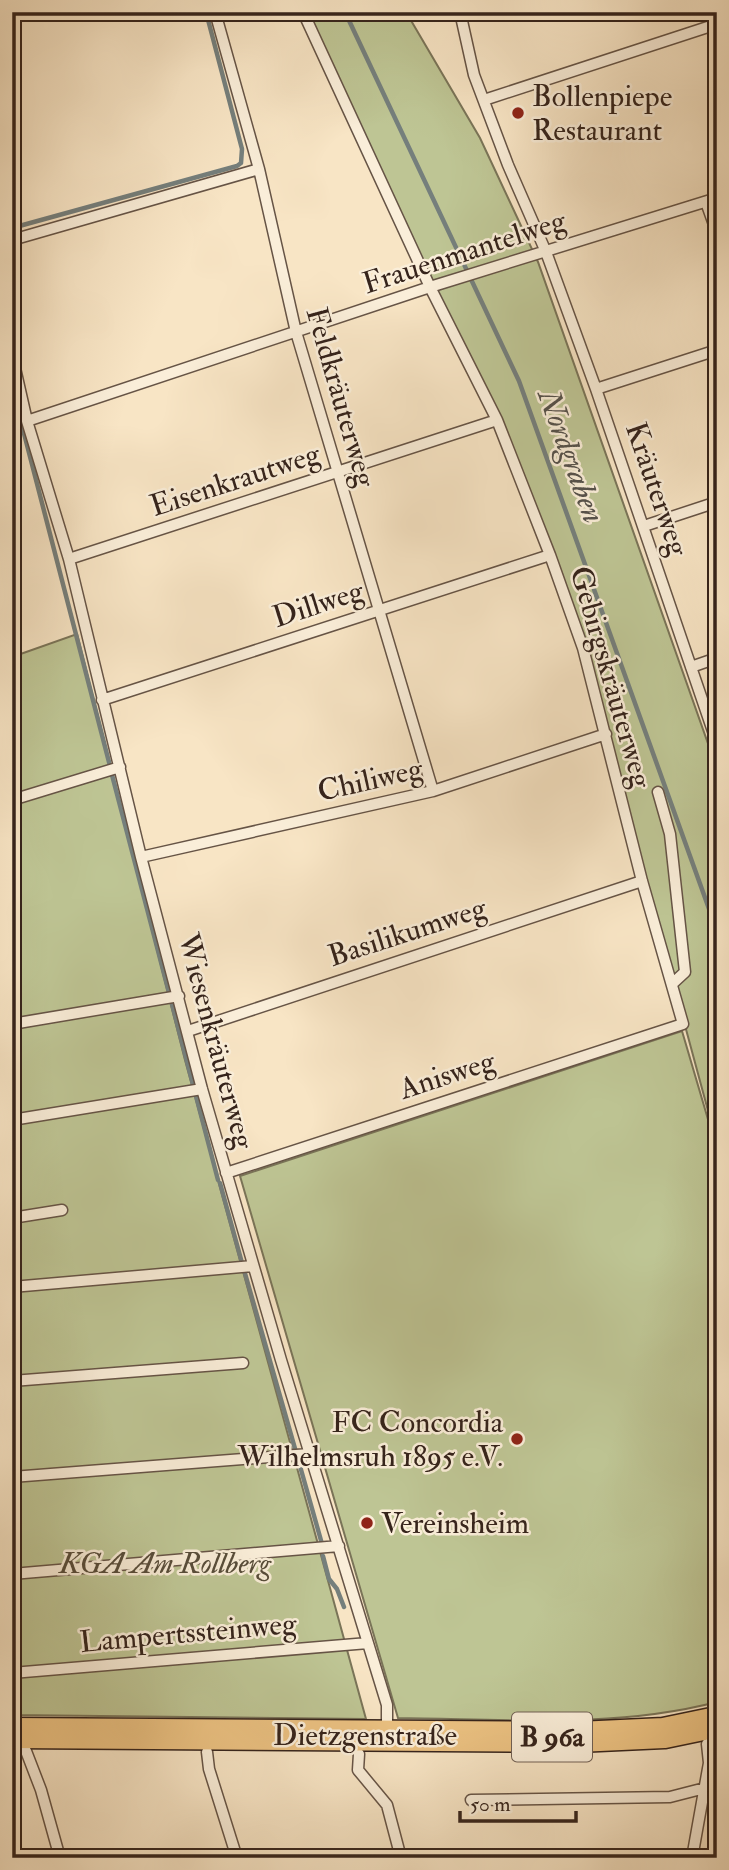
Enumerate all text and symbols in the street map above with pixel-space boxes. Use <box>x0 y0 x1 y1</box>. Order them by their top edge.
place label: Bollenpiepe Restaurant <box>532 78 672 149</box>
marker: Bollenpiepe Restaurant <box>510 105 526 121</box>
street label: Frauenmantelweg <box>358 201 571 302</box>
street label: Feldkräuterweg <box>298 303 385 492</box>
water label: Nordgraben <box>528 382 614 528</box>
street label: Kräuterweg <box>617 417 698 562</box>
street label: Eisenkrautweg <box>145 435 326 525</box>
street label: Gebirgskräuterweg <box>562 562 661 793</box>
street label: Dillweg <box>268 572 369 636</box>
street label: Chiliweg <box>314 750 427 810</box>
street label: Basilikumweg <box>323 889 492 975</box>
street label: Wiesenkräuterweg <box>169 928 263 1154</box>
street label: Anisweg <box>394 1042 501 1108</box>
place label: FC Concordia Wilhelmsruh 1895 e.V. <box>236 1404 504 1475</box>
marker: FC Concordia Wilhelmsruh 1895 e.V. <box>509 1431 525 1447</box>
place label: Vereinsheim <box>381 1505 529 1542</box>
marker: Vereinsheim <box>359 1515 375 1531</box>
park label: KGA Am Rollberg <box>57 1545 273 1582</box>
street label: Lampertssteinweg <box>78 1605 299 1661</box>
road number: B 96a <box>512 1712 592 1762</box>
street label: Dietzgenstraße <box>273 1717 457 1754</box>
scale bar <box>460 1779 575 1823</box>
text: 50 m <box>470 1791 511 1818</box>

